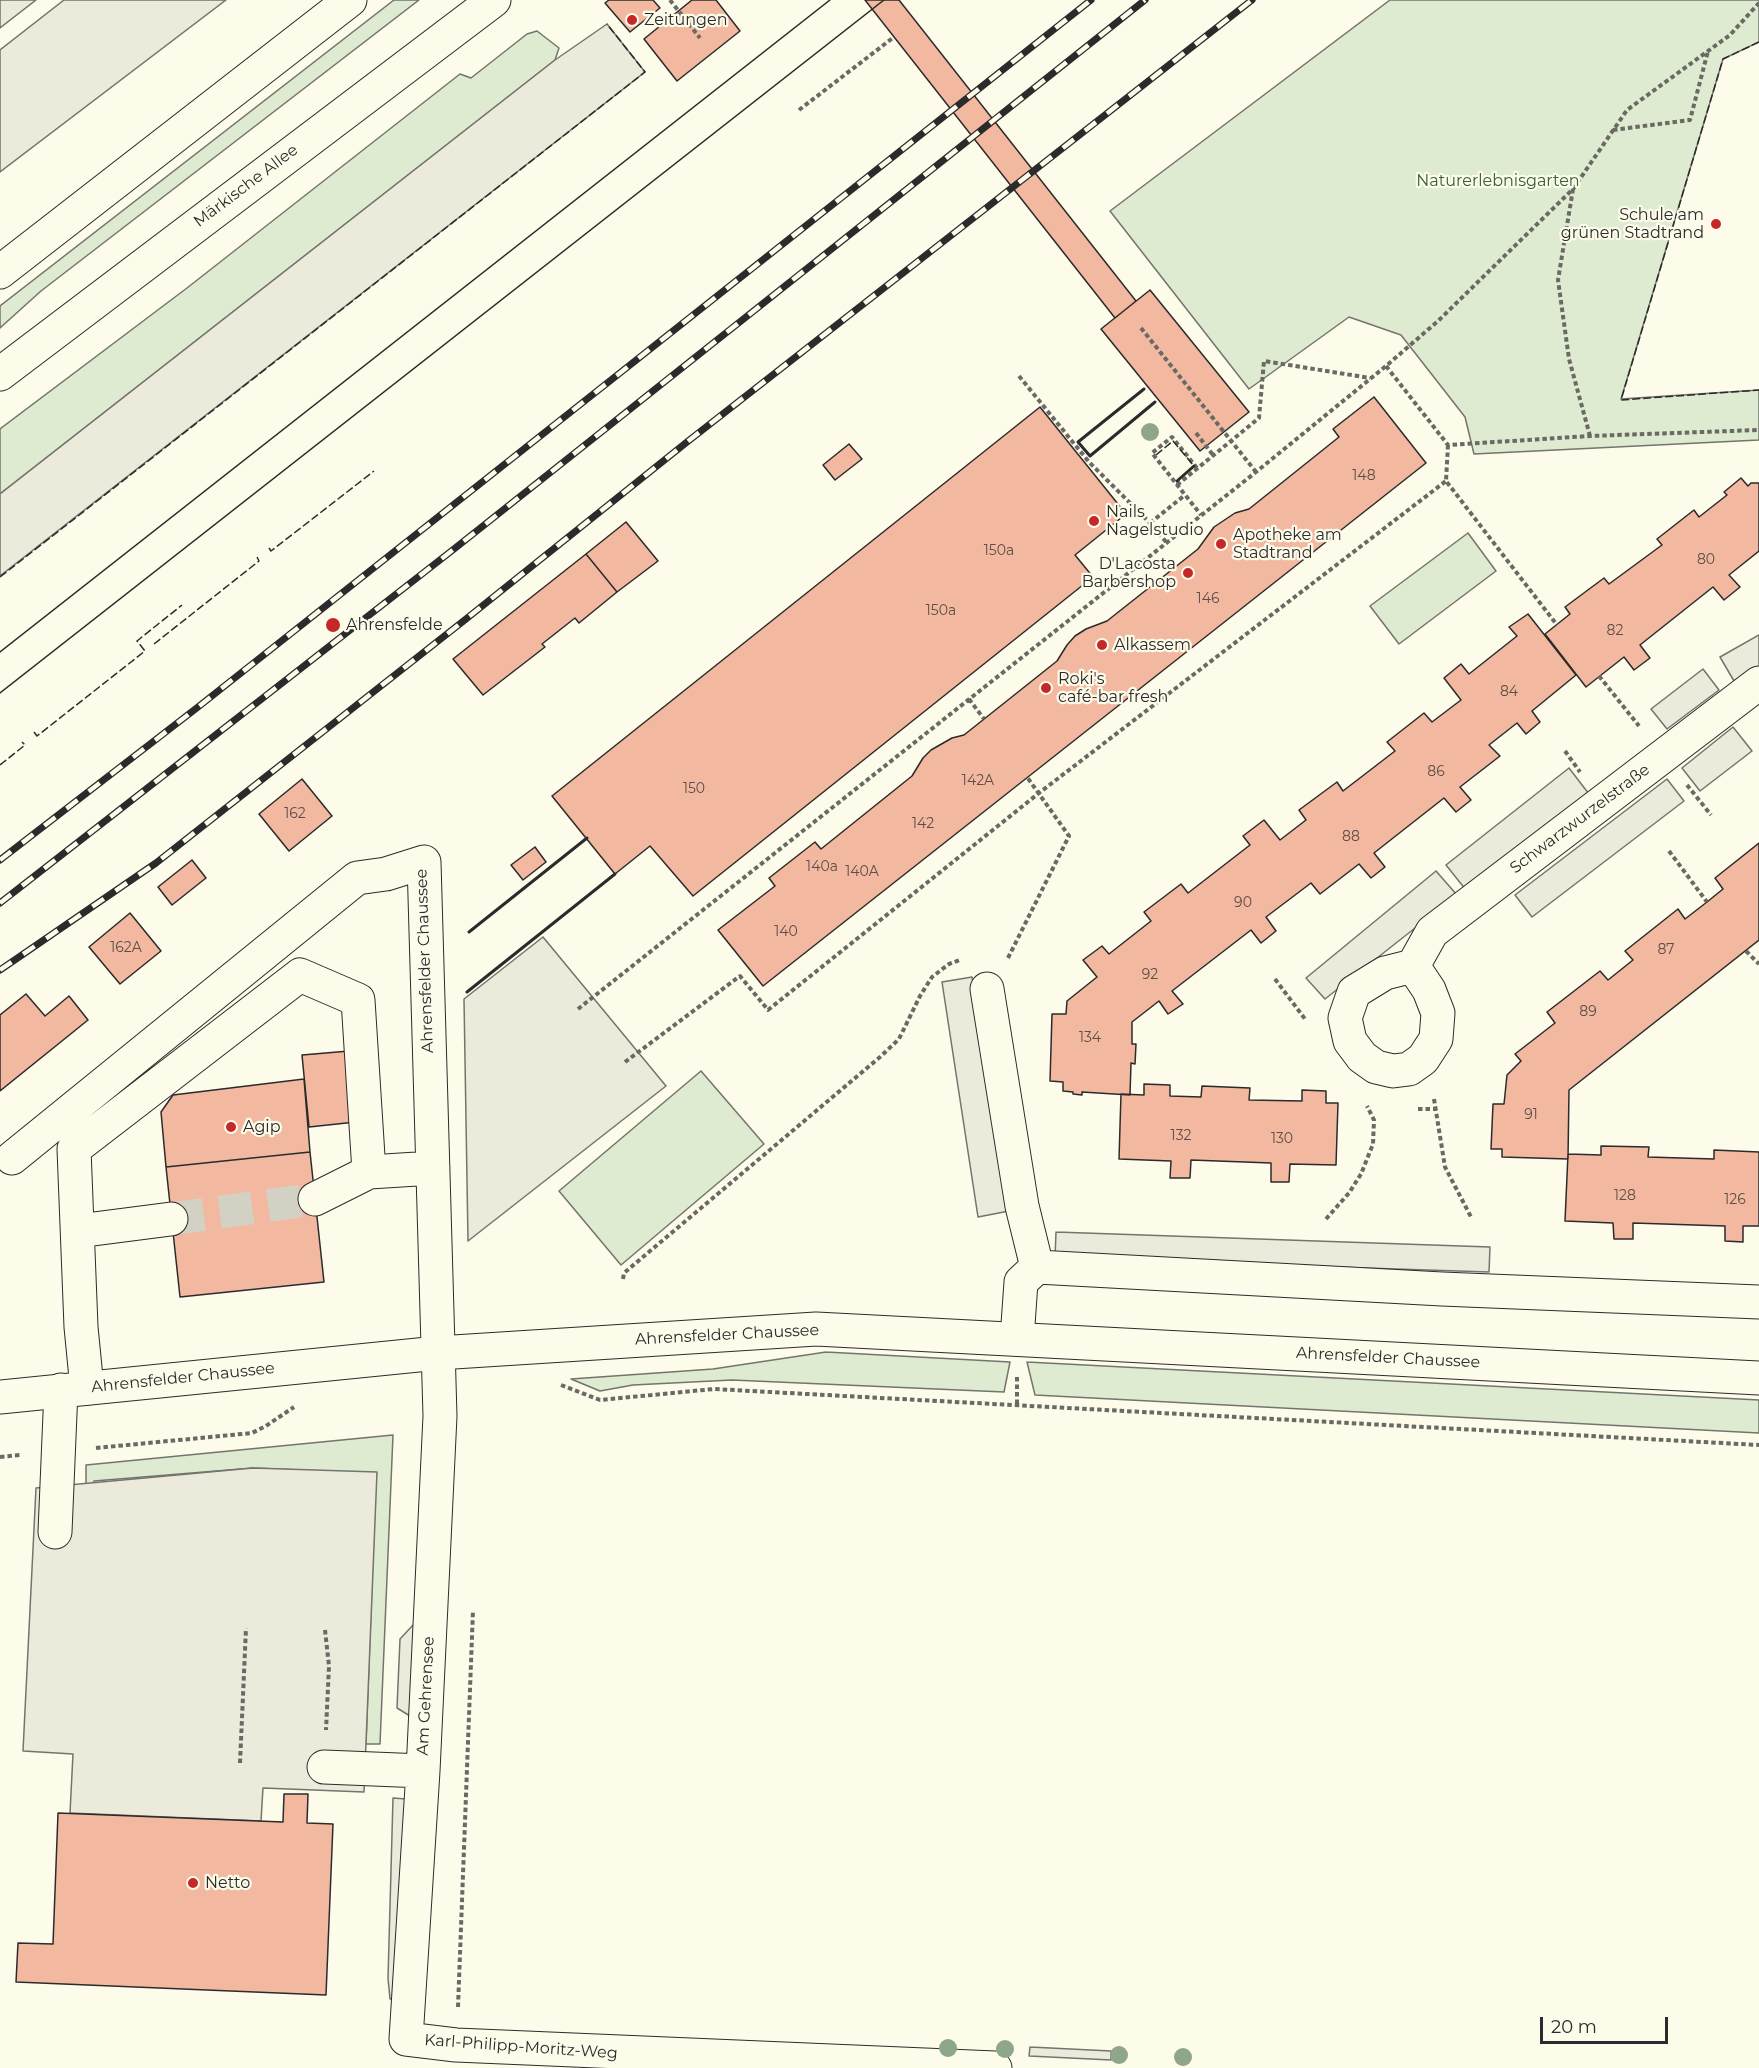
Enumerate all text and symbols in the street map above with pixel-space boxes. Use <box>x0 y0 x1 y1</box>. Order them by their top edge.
place label: Zeitungen <box>644 10 728 30</box>
marker: Zeitungen <box>625 13 639 27</box>
street label: Märkische Allee <box>190 141 302 231</box>
park label: Naturerlebnisgarten <box>1416 171 1580 191</box>
place label: Schule am grünen Stadtrand <box>1561 205 1704 243</box>
marker: Schule am grünen Stadtrand <box>1709 217 1723 231</box>
house number: 148 <box>1352 468 1376 484</box>
place label: Nails Nagelstudio <box>1106 502 1204 540</box>
marker: Nails Nagelstudio <box>1087 514 1101 528</box>
place label: Apotheke am Stadtrand <box>1233 525 1342 563</box>
marker: Apotheke am Stadtrand <box>1214 537 1228 551</box>
house number: 150a <box>984 543 1014 559</box>
house number: 80 <box>1697 552 1715 568</box>
place label: D'Lacosta Barbershop <box>1082 554 1176 592</box>
marker: D'Lacosta Barbershop <box>1181 566 1195 580</box>
house number: 146 <box>1197 591 1219 607</box>
house number: 150a <box>926 603 956 619</box>
place label: Ahrensfelde <box>346 615 443 635</box>
marker: Ahrensfelde <box>324 616 342 634</box>
house number: 82 <box>1607 623 1623 639</box>
place label: Alkassem <box>1114 635 1191 655</box>
marker: Alkassem <box>1095 638 1109 652</box>
place label: Roki's café-bar fresh <box>1058 669 1168 707</box>
marker: Roki's café-bar fresh <box>1039 681 1053 695</box>
house number: 84 <box>1500 684 1518 700</box>
street label: Schwarzwurzelstraße <box>1506 760 1654 878</box>
house number: 86 <box>1427 764 1445 780</box>
house number: 142A <box>962 773 994 789</box>
house number: 150 <box>683 781 705 797</box>
house number: 162 <box>284 806 306 822</box>
house number: 142 <box>912 816 934 832</box>
house number: 88 <box>1342 829 1360 845</box>
house number: 140a <box>806 859 838 875</box>
house number: 140A <box>845 864 879 880</box>
street label: Ahrensfelder Chaussee <box>412 868 438 1054</box>
house number: 90 <box>1234 895 1252 911</box>
house number: 140 <box>774 924 798 940</box>
house number: 162A <box>110 940 142 956</box>
house number: 87 <box>1657 942 1675 958</box>
house number: 92 <box>1142 967 1158 983</box>
house number: 89 <box>1579 1004 1597 1020</box>
house number: 134 <box>1079 1030 1101 1046</box>
house number: 91 <box>1524 1107 1538 1123</box>
place label: Agip <box>243 1117 281 1137</box>
marker: Agip <box>224 1120 238 1134</box>
house number: 132 <box>1171 1128 1191 1144</box>
house number: 130 <box>1271 1131 1293 1147</box>
house number: 128 <box>1614 1188 1636 1204</box>
house number: 126 <box>1724 1192 1746 1208</box>
street label: Ahrensfelder Chaussee <box>634 1321 820 1349</box>
street label: Ahrensfelder Chaussee <box>1295 1344 1481 1372</box>
street label: Ahrensfelder Chaussee <box>90 1359 276 1397</box>
street label: Am Gehrensee <box>413 1636 439 1756</box>
place label: Netto <box>205 1873 250 1893</box>
marker: Netto <box>186 1876 200 1890</box>
scale bar <box>1543 2005 1670 2043</box>
text: 20 m <box>1551 2016 1597 2038</box>
street label: Karl-Philipp-Moritz-Weg <box>424 2031 618 2063</box>

